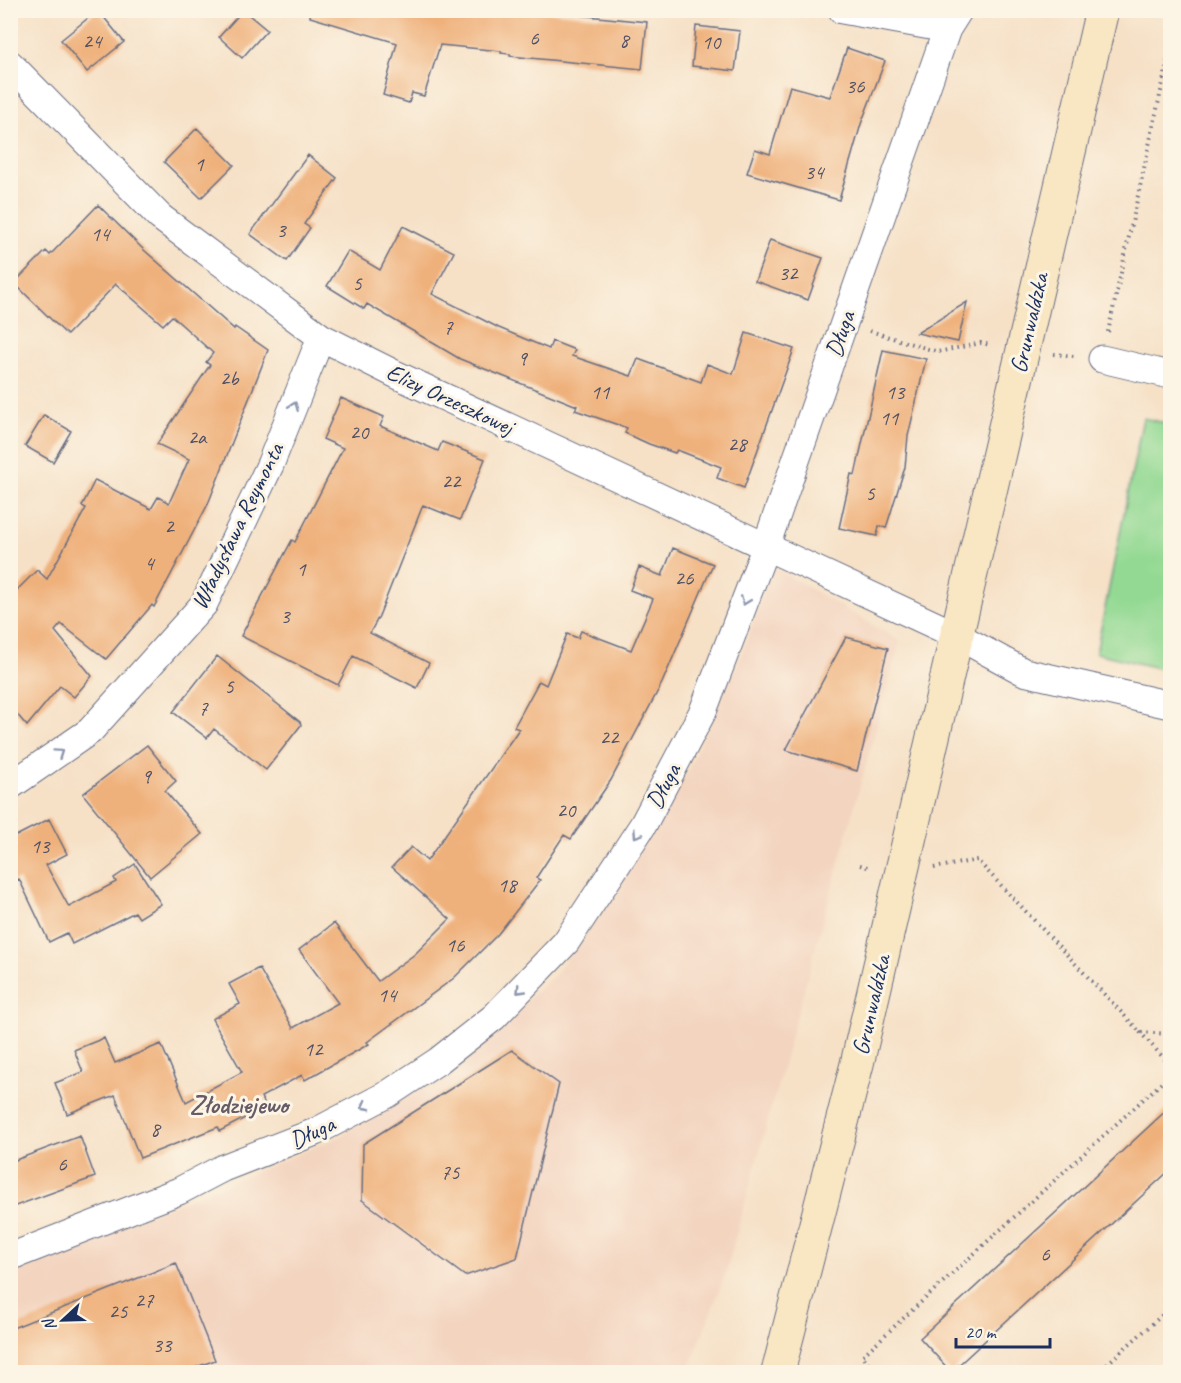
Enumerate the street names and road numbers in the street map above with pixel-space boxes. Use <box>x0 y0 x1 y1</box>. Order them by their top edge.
street label: Grunwaldzka <box>1003 268 1056 376</box>
street label: Długa <box>818 306 862 361</box>
street label: Elizy Orzeszkowej <box>382 357 521 443</box>
street label: Władysława Reymonta <box>184 437 291 614</box>
street label: Długa <box>639 757 688 813</box>
street label: Grunwaldzka <box>845 950 898 1058</box>
street label: Długa <box>285 1108 341 1155</box>

